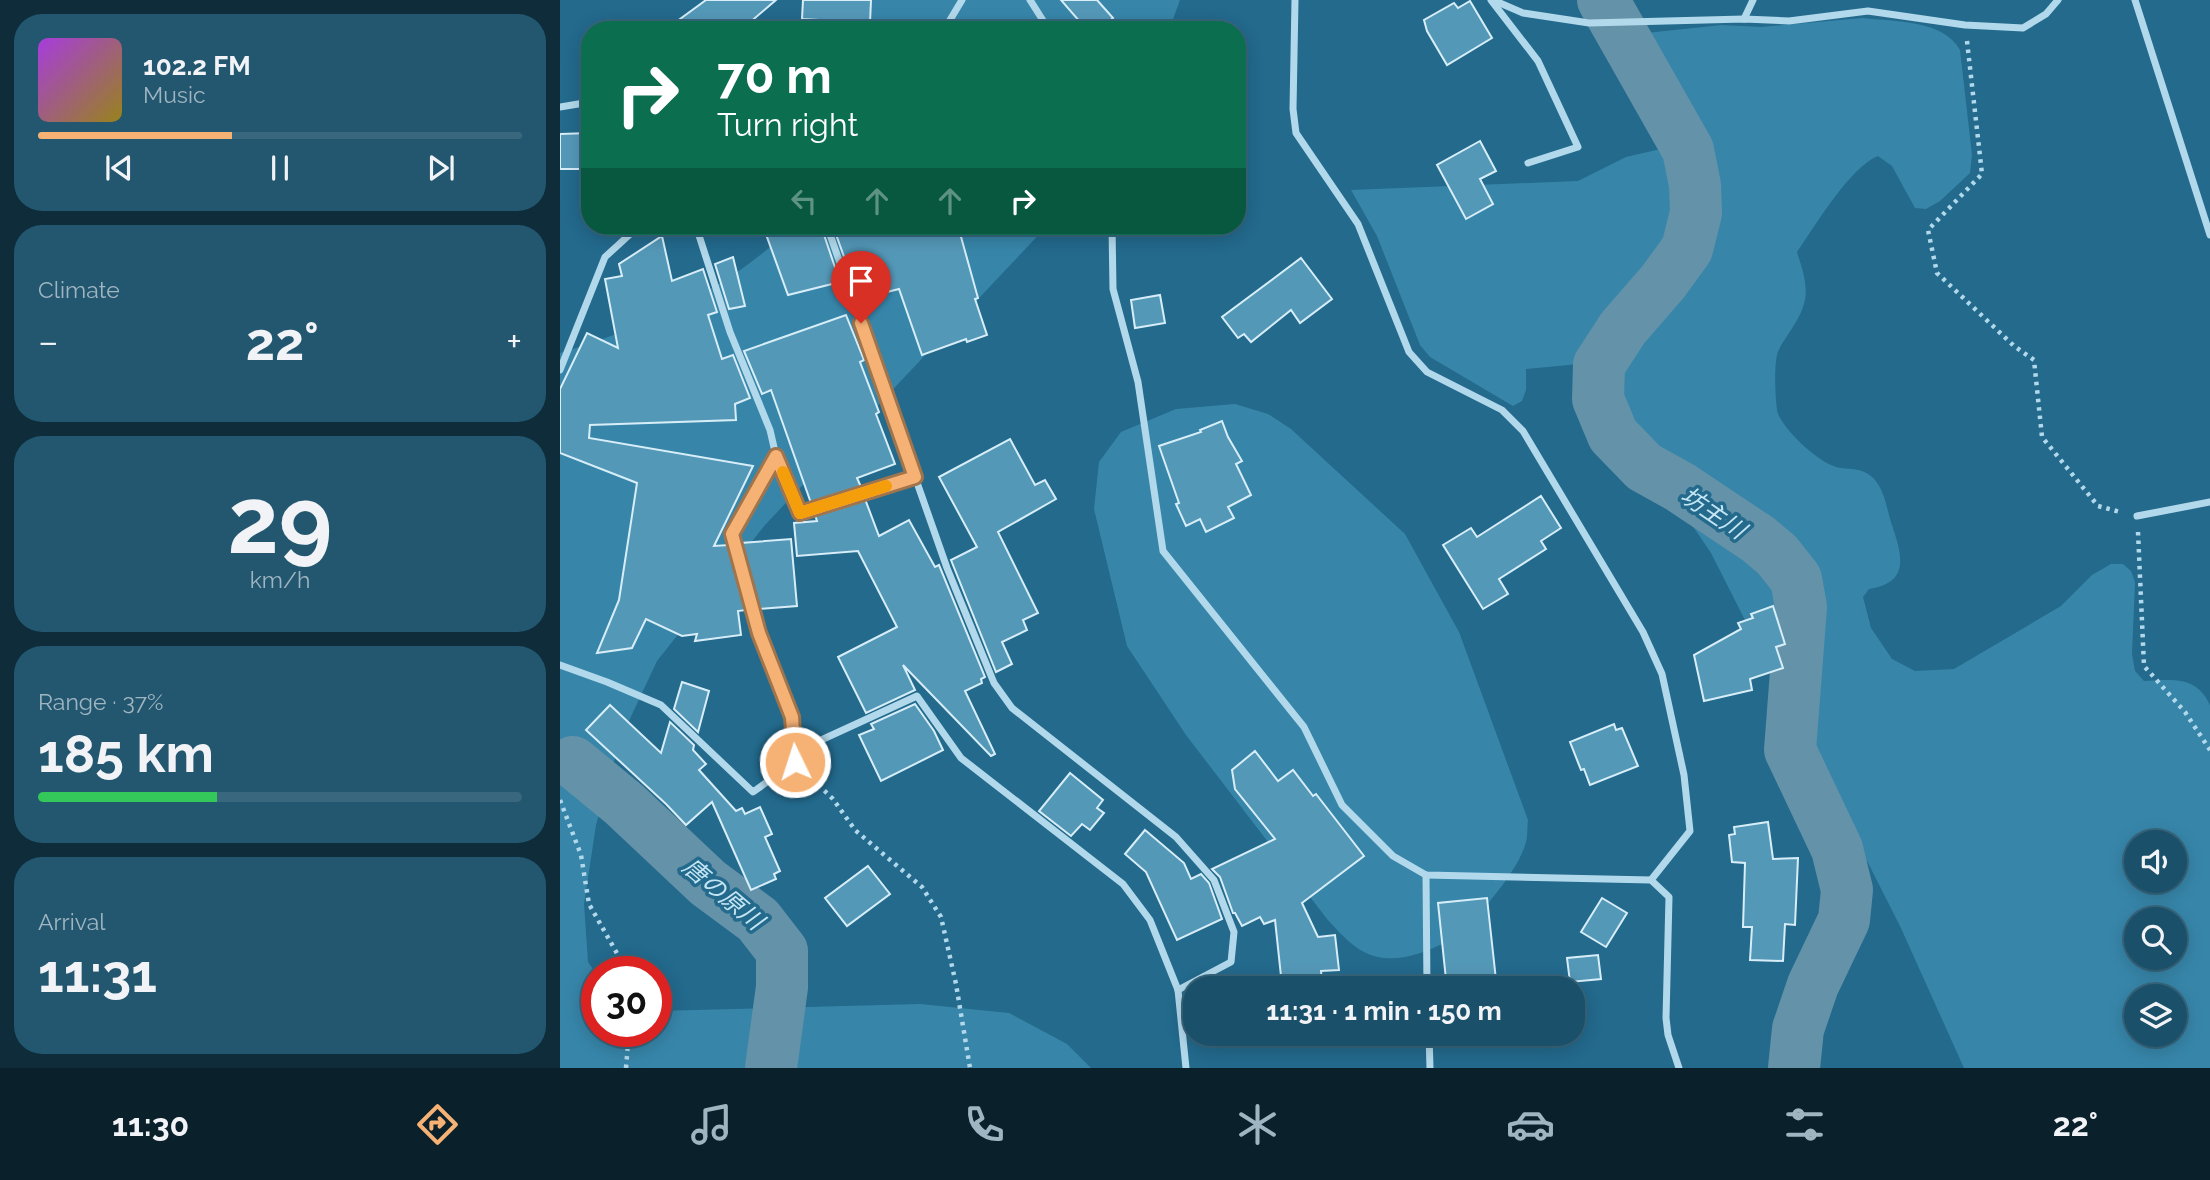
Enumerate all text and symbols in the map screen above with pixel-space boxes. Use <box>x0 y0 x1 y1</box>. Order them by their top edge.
text: 70 m <box>717 47 832 104</box>
icon: right <box>602 49 693 140</box>
text: 102.2 FM <box>143 51 251 81</box>
text: Music <box>143 81 206 108</box>
text: Turn right <box>717 106 858 143</box>
icon: previous <box>100 149 138 187</box>
icon: pause <box>261 149 299 187</box>
icon: next <box>422 149 460 187</box>
icon: left <box>785 182 823 220</box>
icon: ahead <box>858 182 896 220</box>
icon: ahead <box>931 182 969 220</box>
icon: right <box>1004 182 1042 220</box>
pin <box>831 251 891 323</box>
icon: arrive <box>842 262 880 300</box>
text: Climate <box>38 276 120 303</box>
text: 22° <box>246 311 319 372</box>
text: − <box>38 319 58 364</box>
text: + <box>506 319 522 364</box>
text: 29 <box>228 467 332 574</box>
water label: 坊主川 <box>1675 480 1754 546</box>
text: km/h <box>250 566 310 593</box>
text: Range · 37% <box>38 688 163 715</box>
text: 185 km <box>38 723 214 784</box>
position arrow <box>758 725 832 799</box>
map controls <box>2124 830 2187 1047</box>
button: sound <box>2124 830 2187 893</box>
water label: 唐の原川 <box>677 852 772 938</box>
button: search <box>2124 907 2187 970</box>
text: Arrival <box>38 908 105 935</box>
text: 11:31 <box>38 943 157 1004</box>
speed limit sign: 30 <box>581 956 672 1047</box>
button: layers <box>2124 984 2187 1047</box>
text: 11:31 · 1 min · 150 m <box>1266 996 1502 1026</box>
icon: directions <box>413 1100 462 1149</box>
icon: music <box>687 1100 736 1149</box>
icon: phone <box>960 1100 1009 1149</box>
icon: climate <box>1233 1100 1282 1149</box>
icon: car <box>1506 1100 1555 1149</box>
icon: filters <box>1780 1100 1829 1149</box>
text: 11:30 <box>112 1106 189 1143</box>
text: 22° <box>2053 1106 2098 1143</box>

